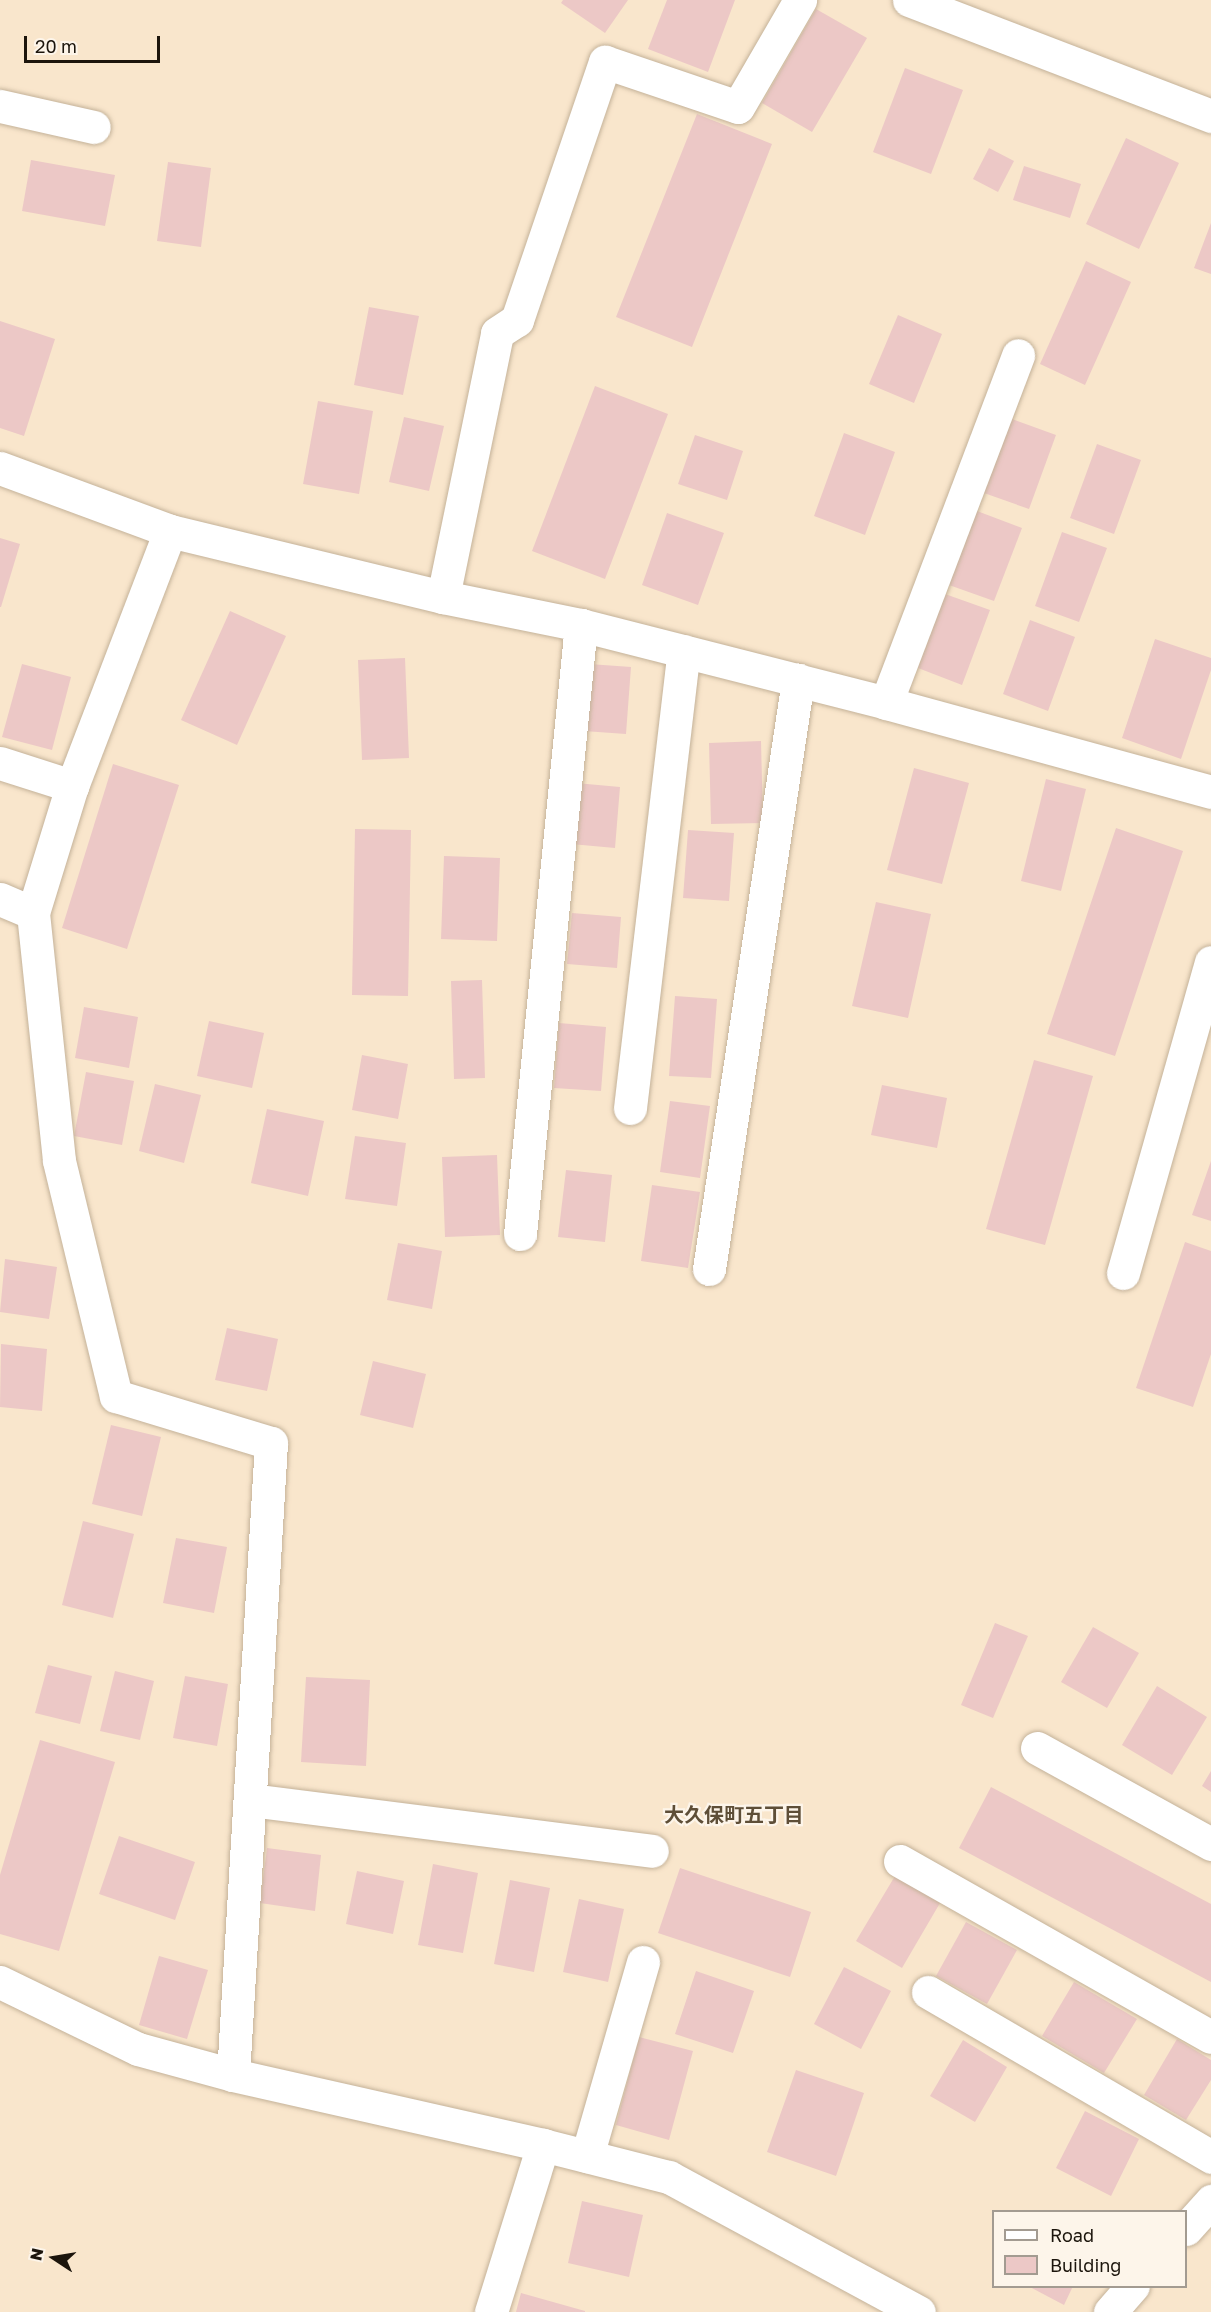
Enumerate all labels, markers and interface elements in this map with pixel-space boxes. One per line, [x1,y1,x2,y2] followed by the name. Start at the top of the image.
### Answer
[27,24,164,62] scale bar
[35,35,77,57] text: 20 m
[664,1802,804,1826] district label: 大久保町五丁目
[992,2210,1187,2288] legend
[1050,2224,1094,2246] text: Road
[24,2228,84,2288] north arrow
[25,2246,47,2262] text: N
[1050,2254,1121,2276] text: Building

